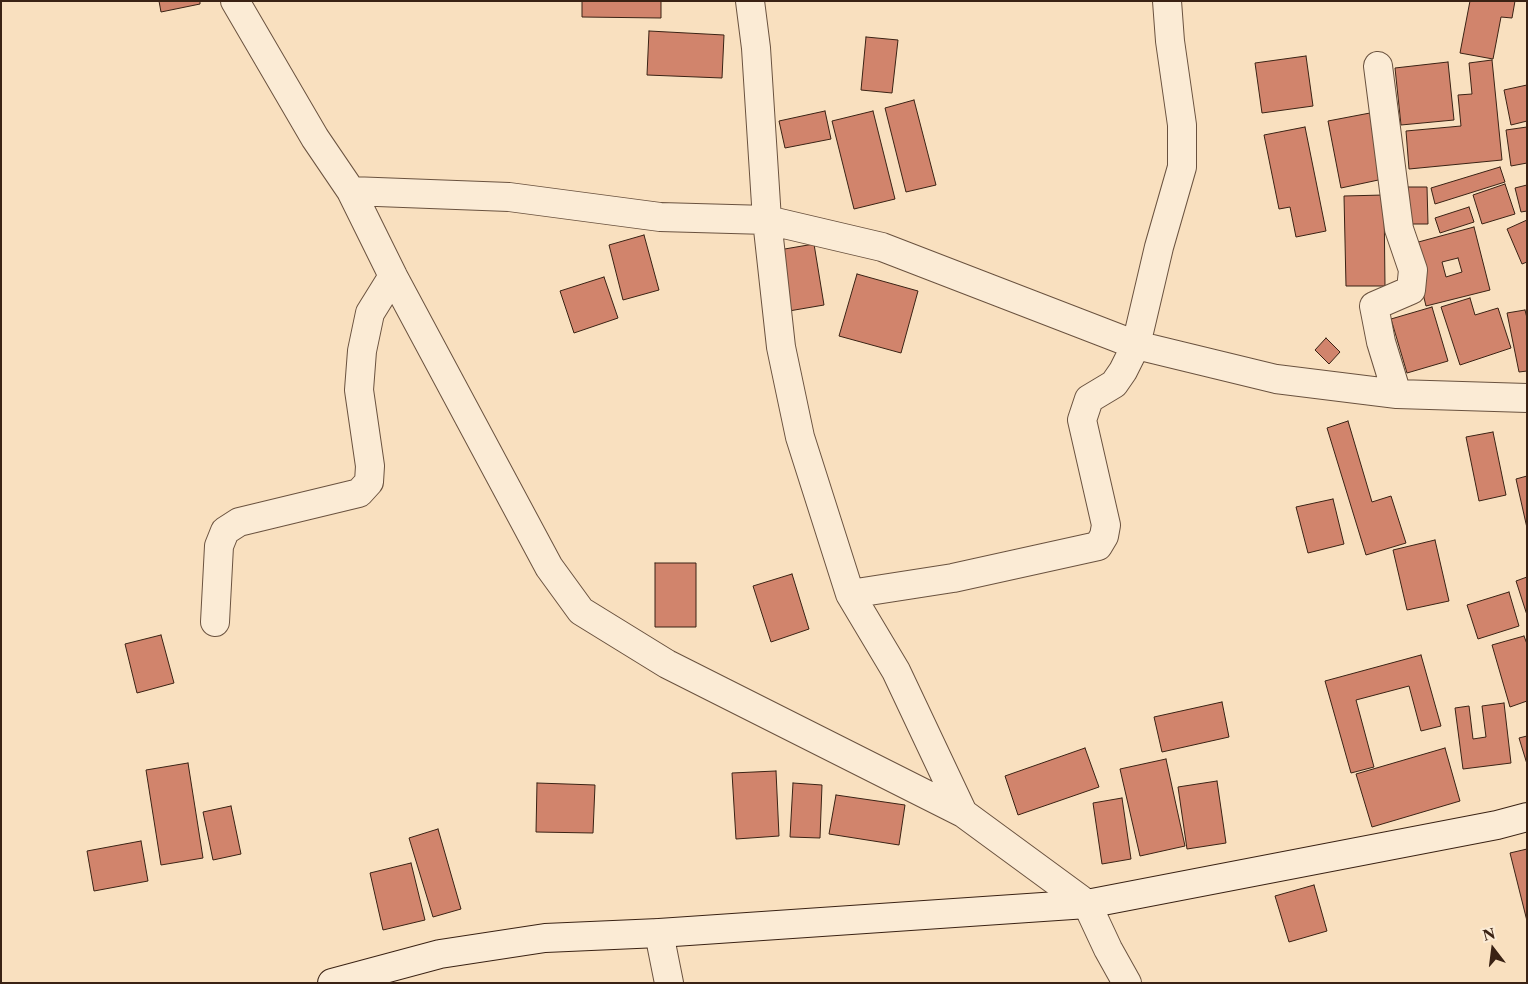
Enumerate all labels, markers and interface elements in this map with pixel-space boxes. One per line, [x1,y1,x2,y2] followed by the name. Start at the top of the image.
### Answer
[1468,924,1518,974] north arrow
[1481,924,1497,945] text: N

